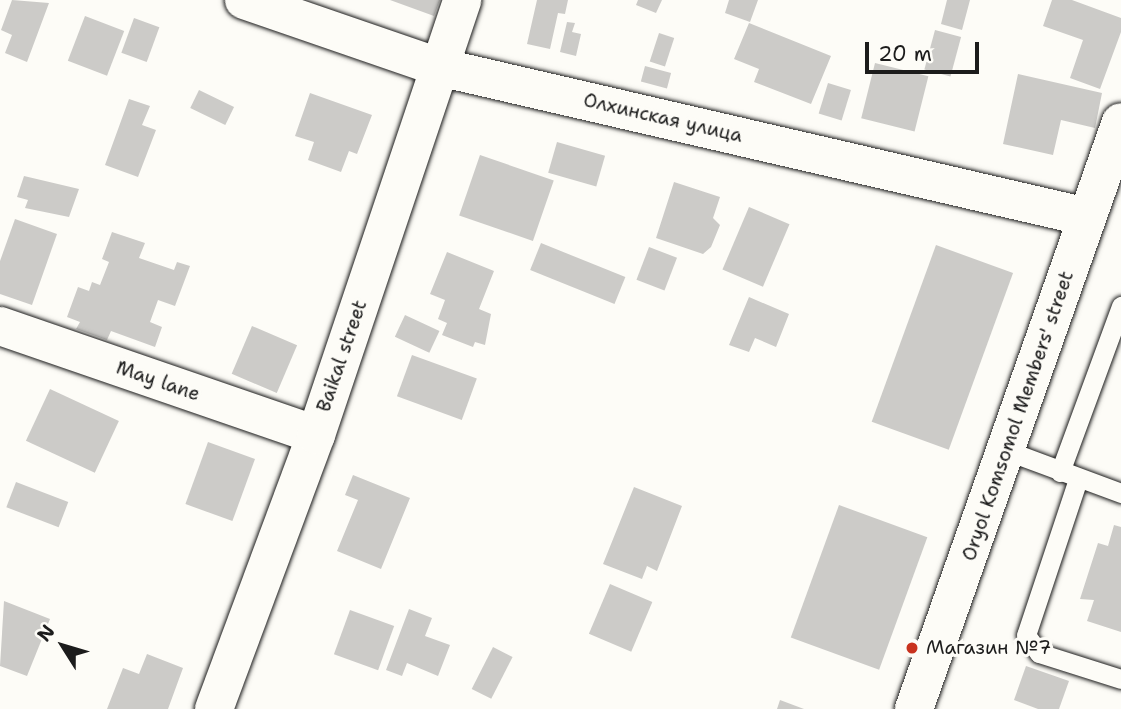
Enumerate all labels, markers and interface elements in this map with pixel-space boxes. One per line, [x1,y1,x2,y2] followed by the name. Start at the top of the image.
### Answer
[869,28,983,72] scale bar
[878,40,932,68] text: 20 m
[581,89,745,147] street label: Олхинская улица
[958,268,1078,564] street label: Oryol Komsomol Members' street
[312,297,372,415] street label: Baikal street
[113,356,203,406] street label: May lane
[28,611,98,681] north arrow
[31,620,60,647] text: N
[926,637,1051,659] place label: Магазин №7
[904,640,920,656] marker: Магазин №7

